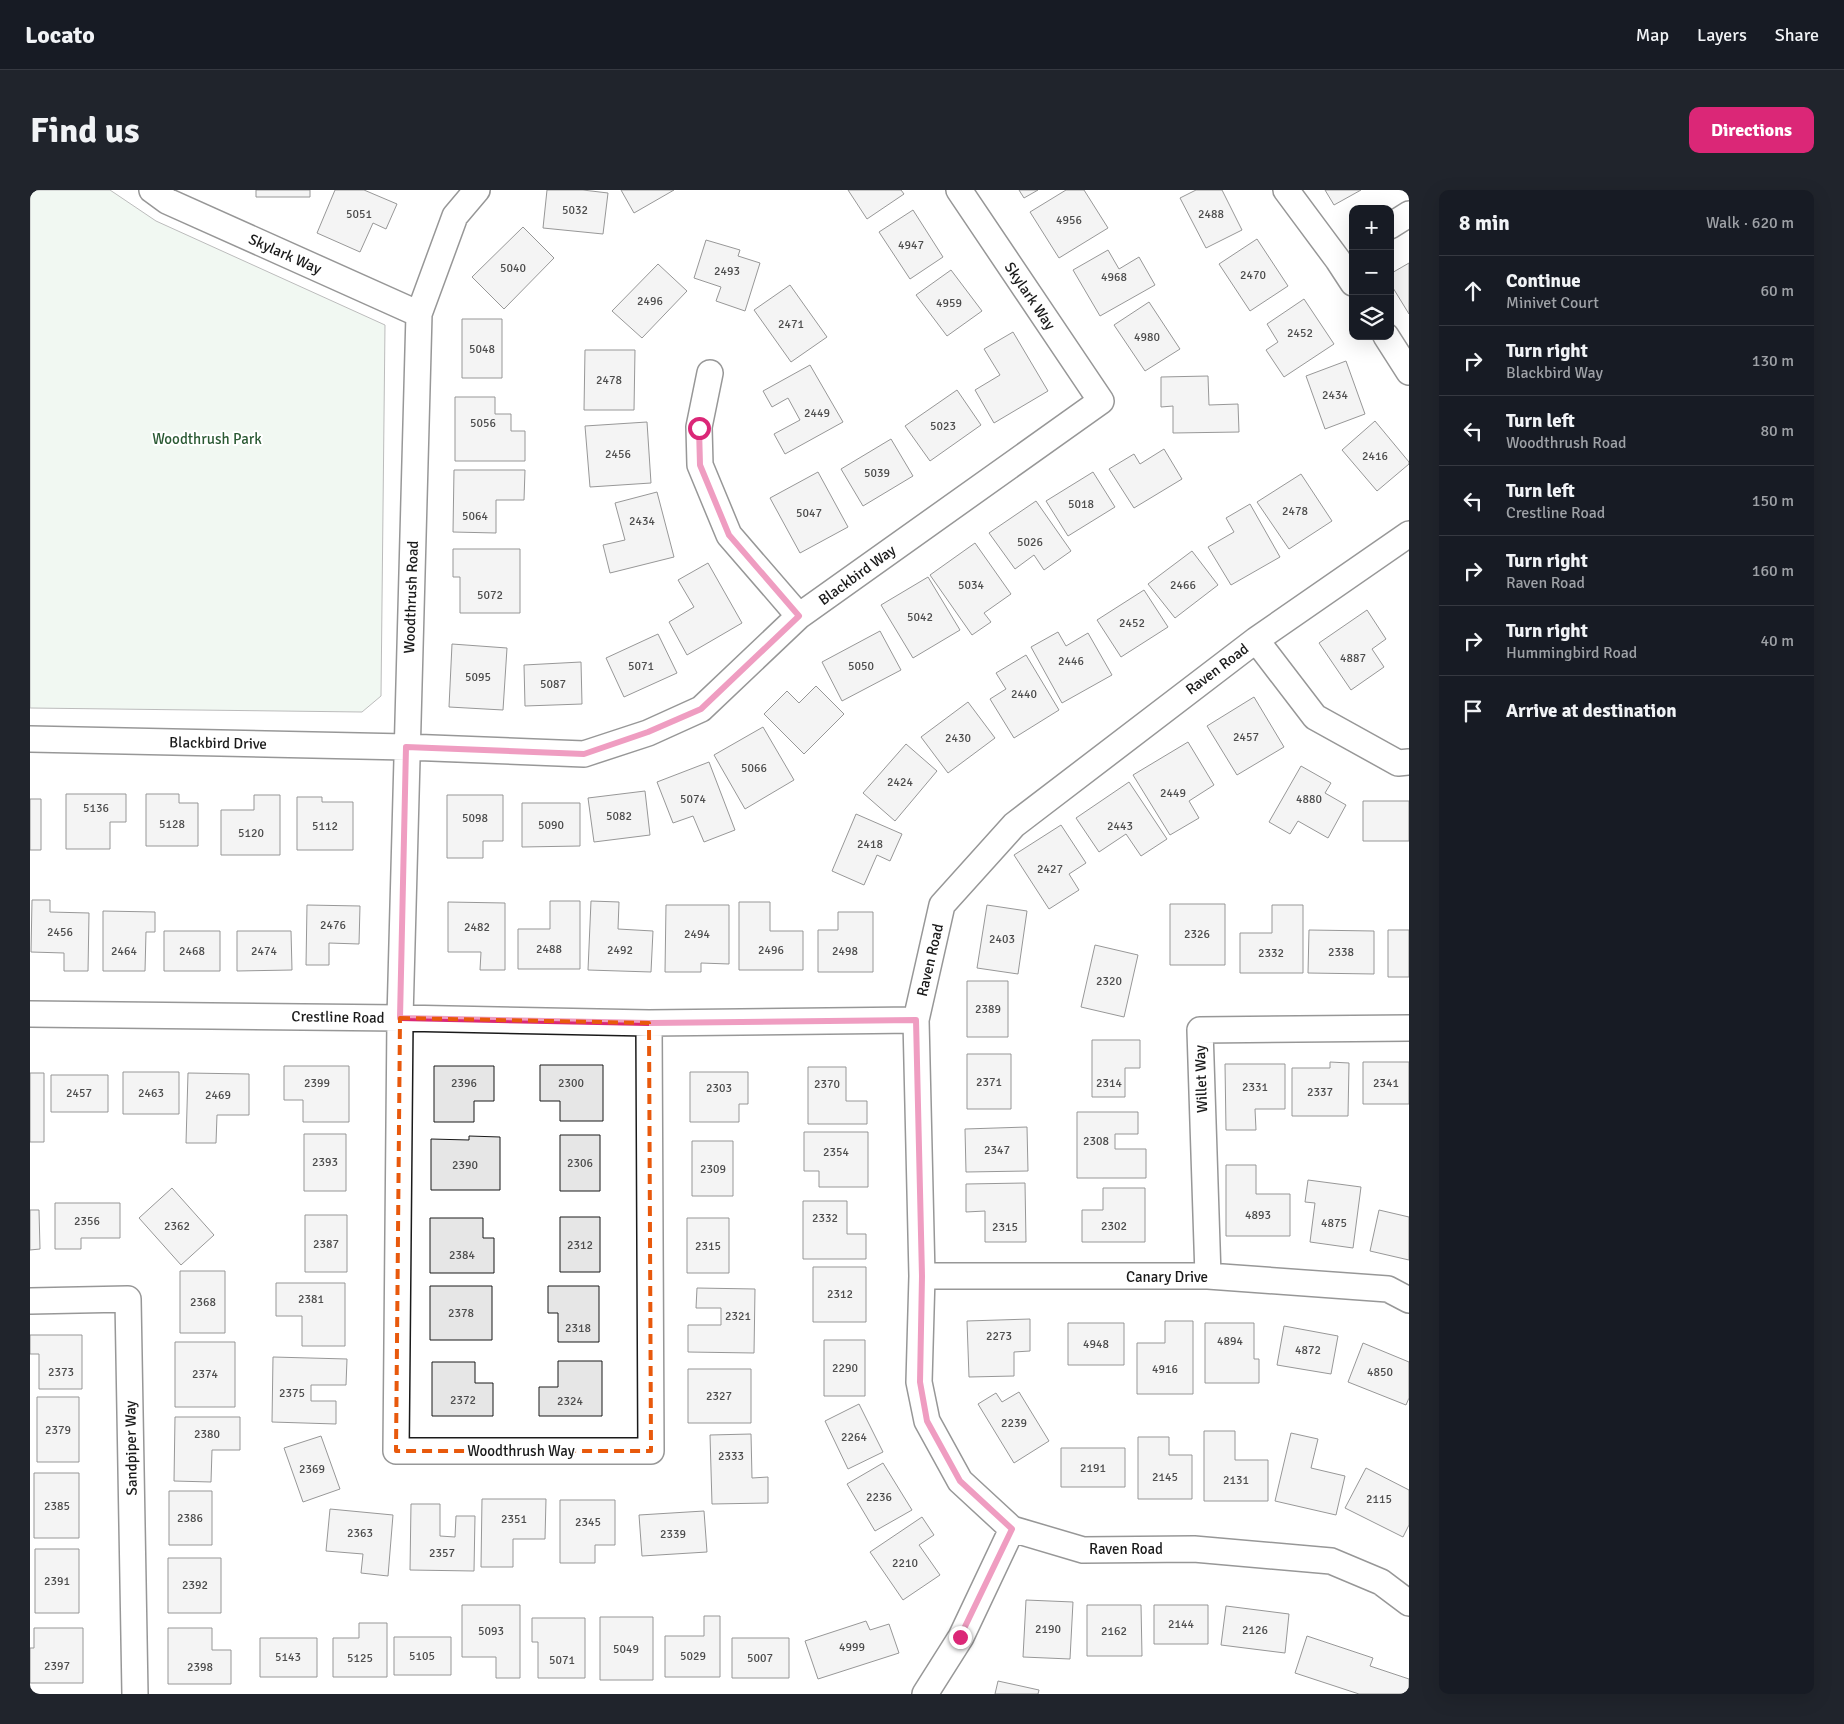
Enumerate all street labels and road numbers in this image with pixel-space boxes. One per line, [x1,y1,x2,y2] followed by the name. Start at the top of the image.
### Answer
[246,230,324,278] street label: Skylark Way
[1001,259,1059,333] street label: Skylark Way
[400,540,422,654] street label: Woodthrush Road
[815,541,899,609] street label: Blackbird Way
[1182,640,1252,698] street label: Raven Road
[169,733,267,753] street label: Blackbird Drive
[913,922,947,998] street label: Raven Road
[291,1007,385,1027] street label: Crestline Road
[1191,1045,1211,1113] street label: Willet Way
[1126,1268,1208,1286] street label: Canary Drive
[121,1400,141,1496] street label: Sandpiper Way
[467,1442,575,1460] street label: Woodthrush Way
[1089,1540,1163,1558] street label: Raven Road

